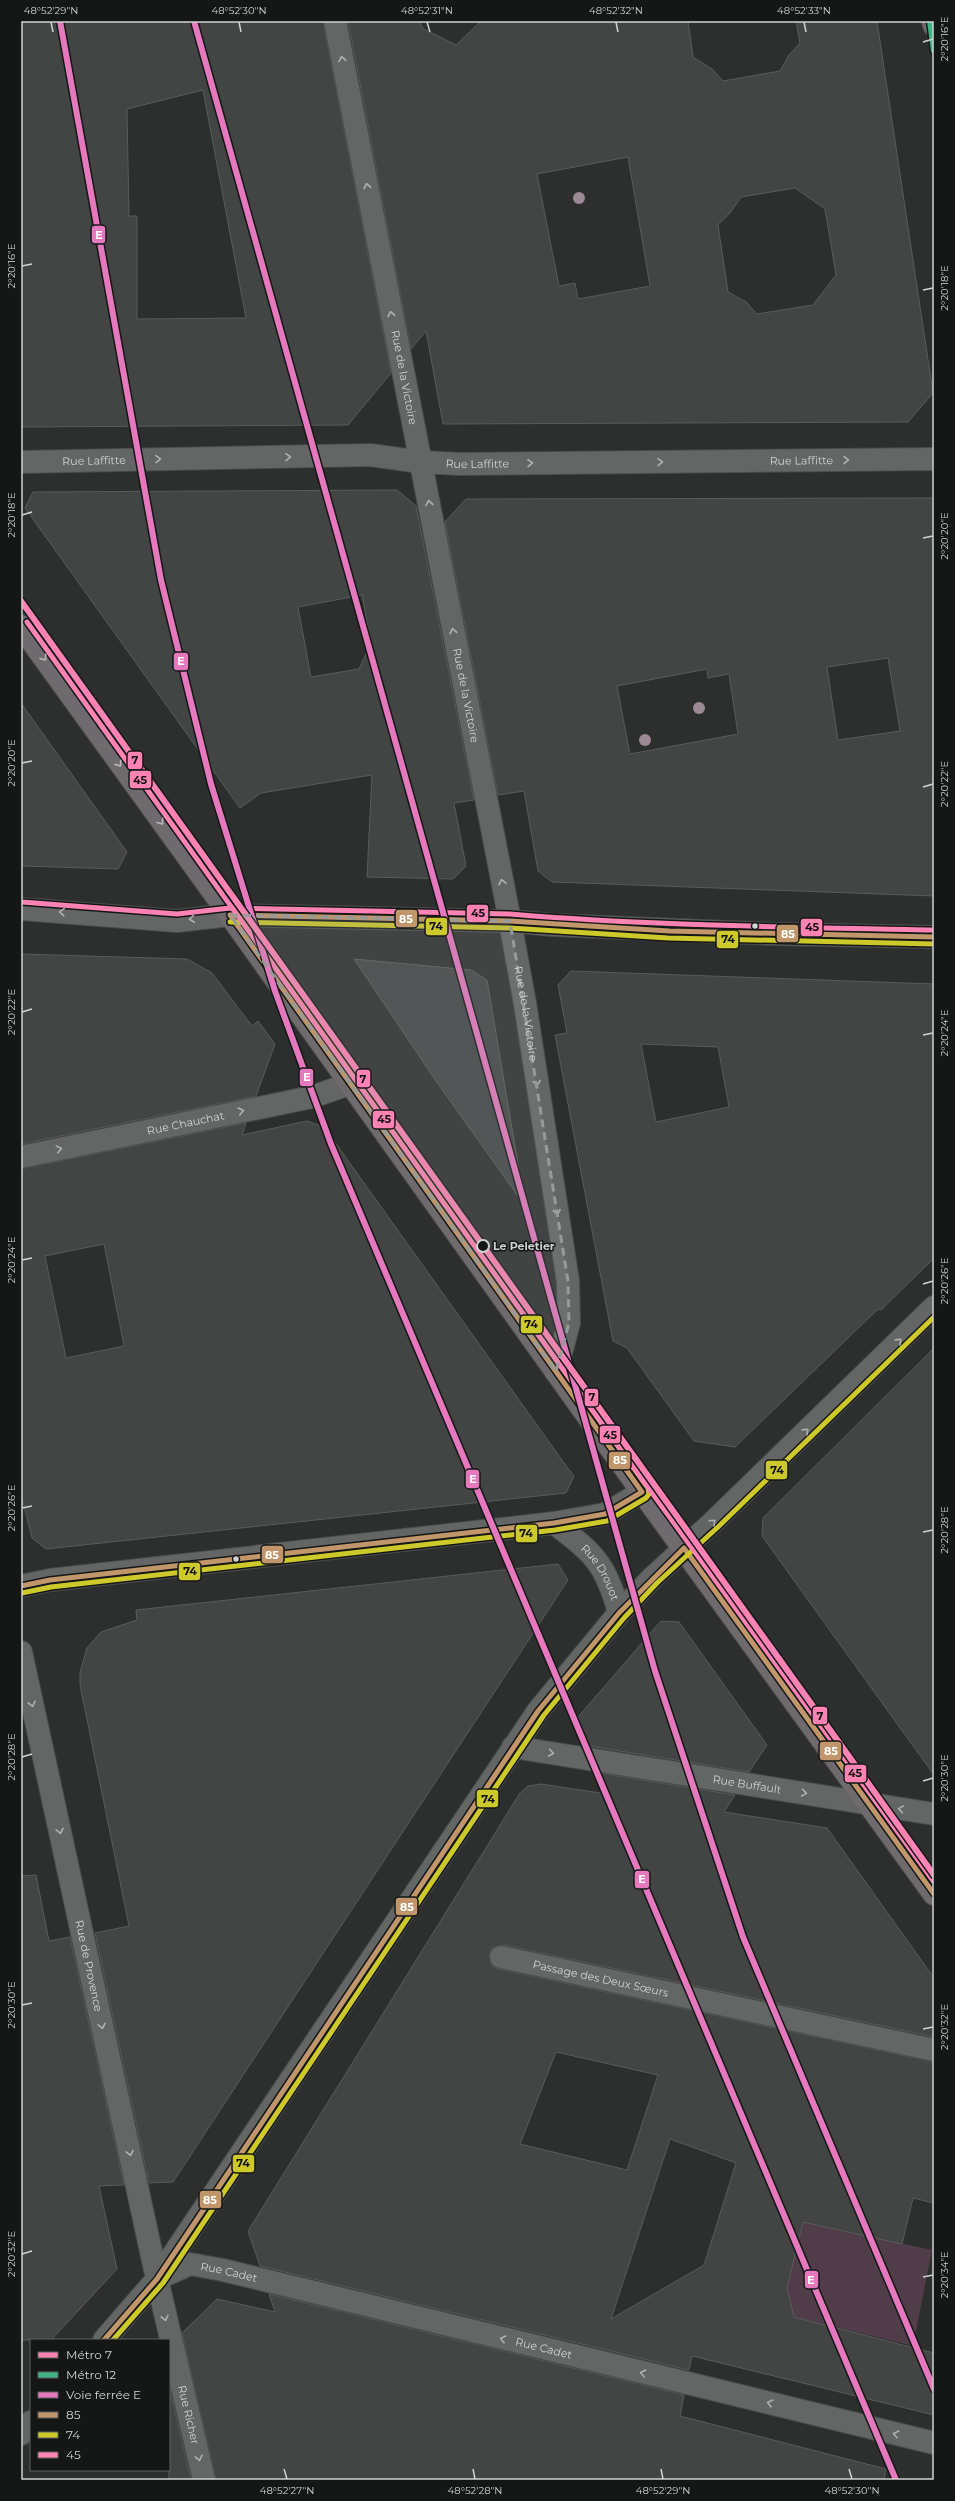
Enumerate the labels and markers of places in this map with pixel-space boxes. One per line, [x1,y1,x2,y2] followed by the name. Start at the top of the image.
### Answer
[750,921,760,931] unlabelled marker
[476,1239,490,1253] marker: Le Peletier
[493,1239,555,1253] place label: Le Peletier
[231,1554,241,1564] unlabelled marker

